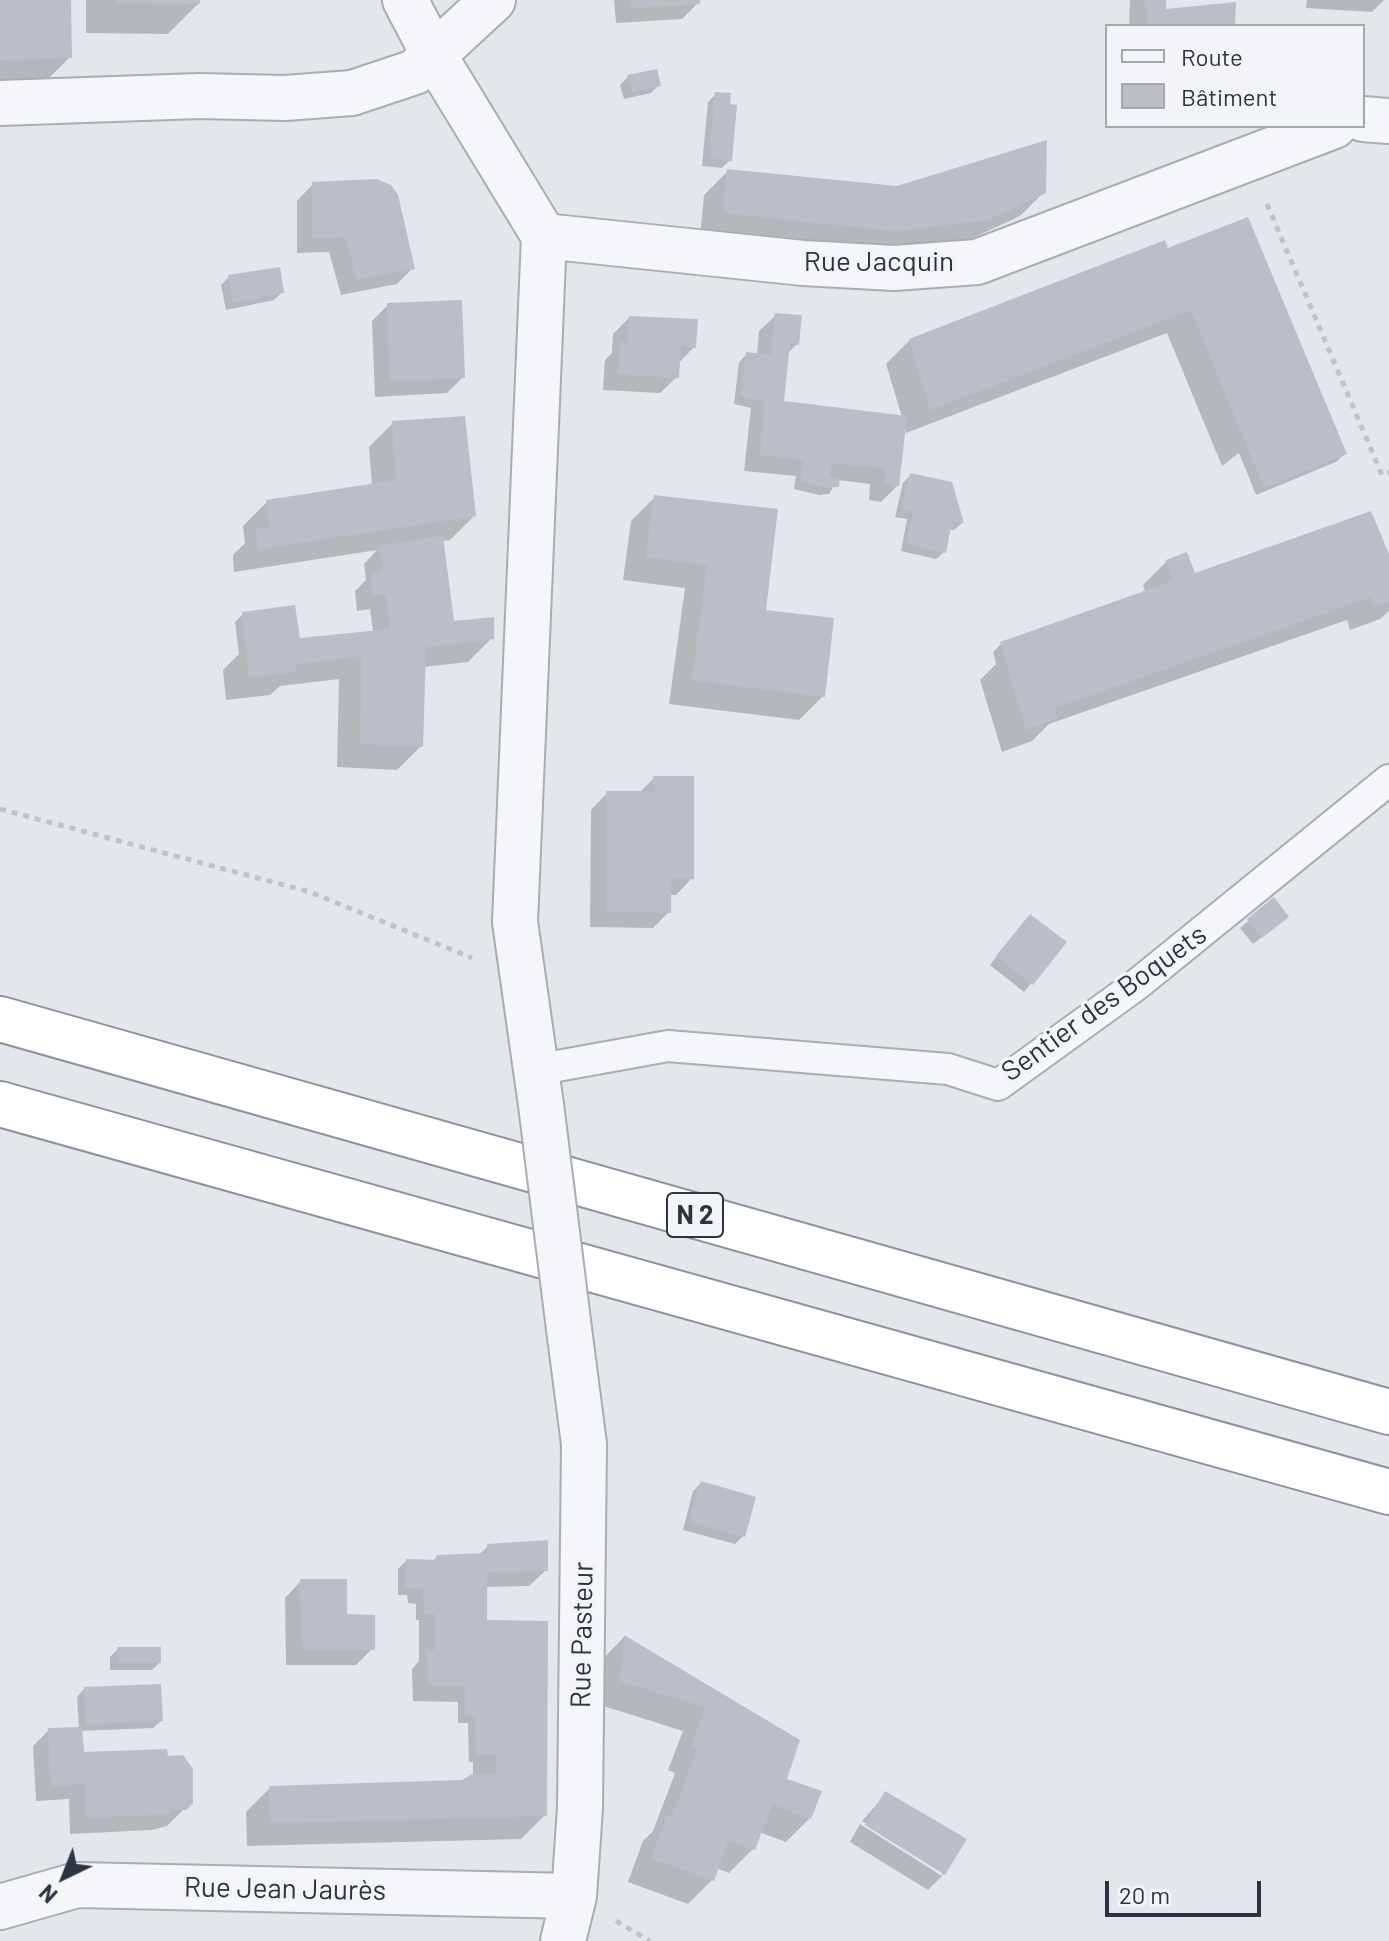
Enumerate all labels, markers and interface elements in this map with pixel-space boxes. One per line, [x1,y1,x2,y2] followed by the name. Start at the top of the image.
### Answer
[1105,24,1365,128] legend
[1181,42,1243,71] text: Route
[1181,82,1277,111] text: Bâtiment
[804,245,954,279] street label: Rue Jacquin
[995,917,1213,1089] street label: Sentier des Boquets
[667,1193,723,1237] road number: N 2
[564,1561,600,1709] street label: Rue Pasteur
[24,1837,104,1917] north arrow
[1109,1865,1265,1915] scale bar
[184,1870,386,1908] street label: Rue Jean Jaurès
[33,1880,62,1909] text: N
[1119,1880,1170,1909] text: 20 m

